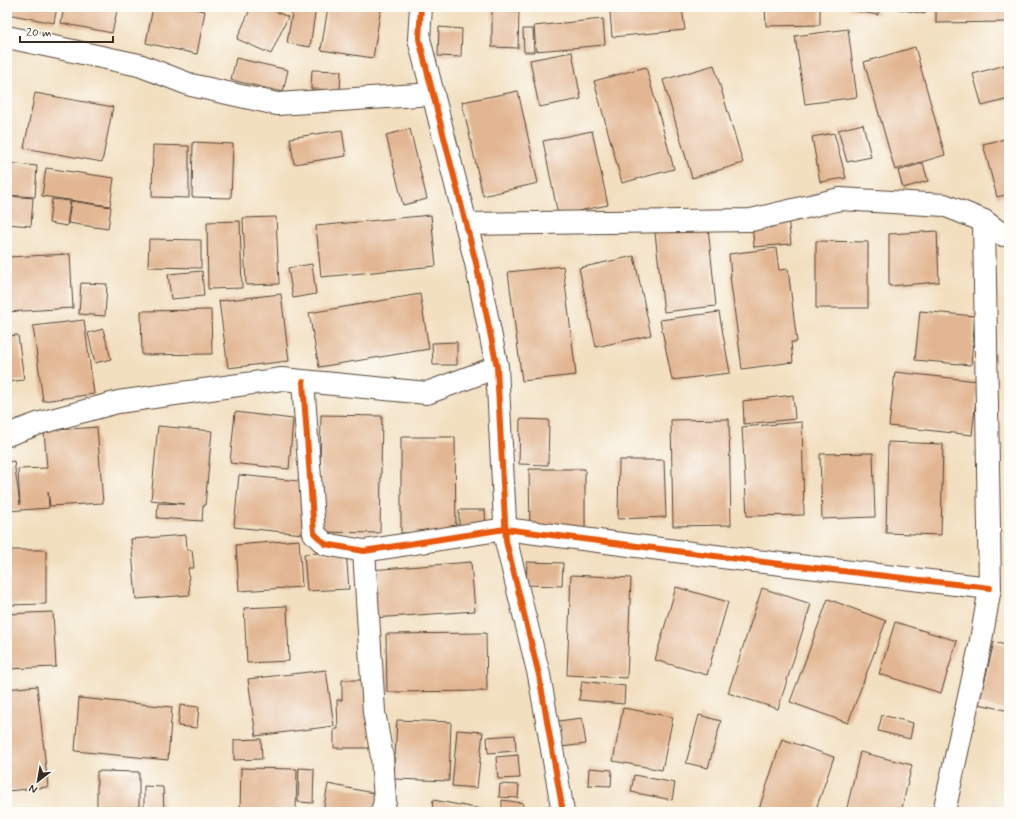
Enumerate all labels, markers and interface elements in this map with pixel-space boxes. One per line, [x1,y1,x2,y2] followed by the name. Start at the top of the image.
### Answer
[20,18,113,44] scale bar
[26,25,52,41] text: 20 m
[18,761,58,801] north arrow
[27,781,40,797] text: N

